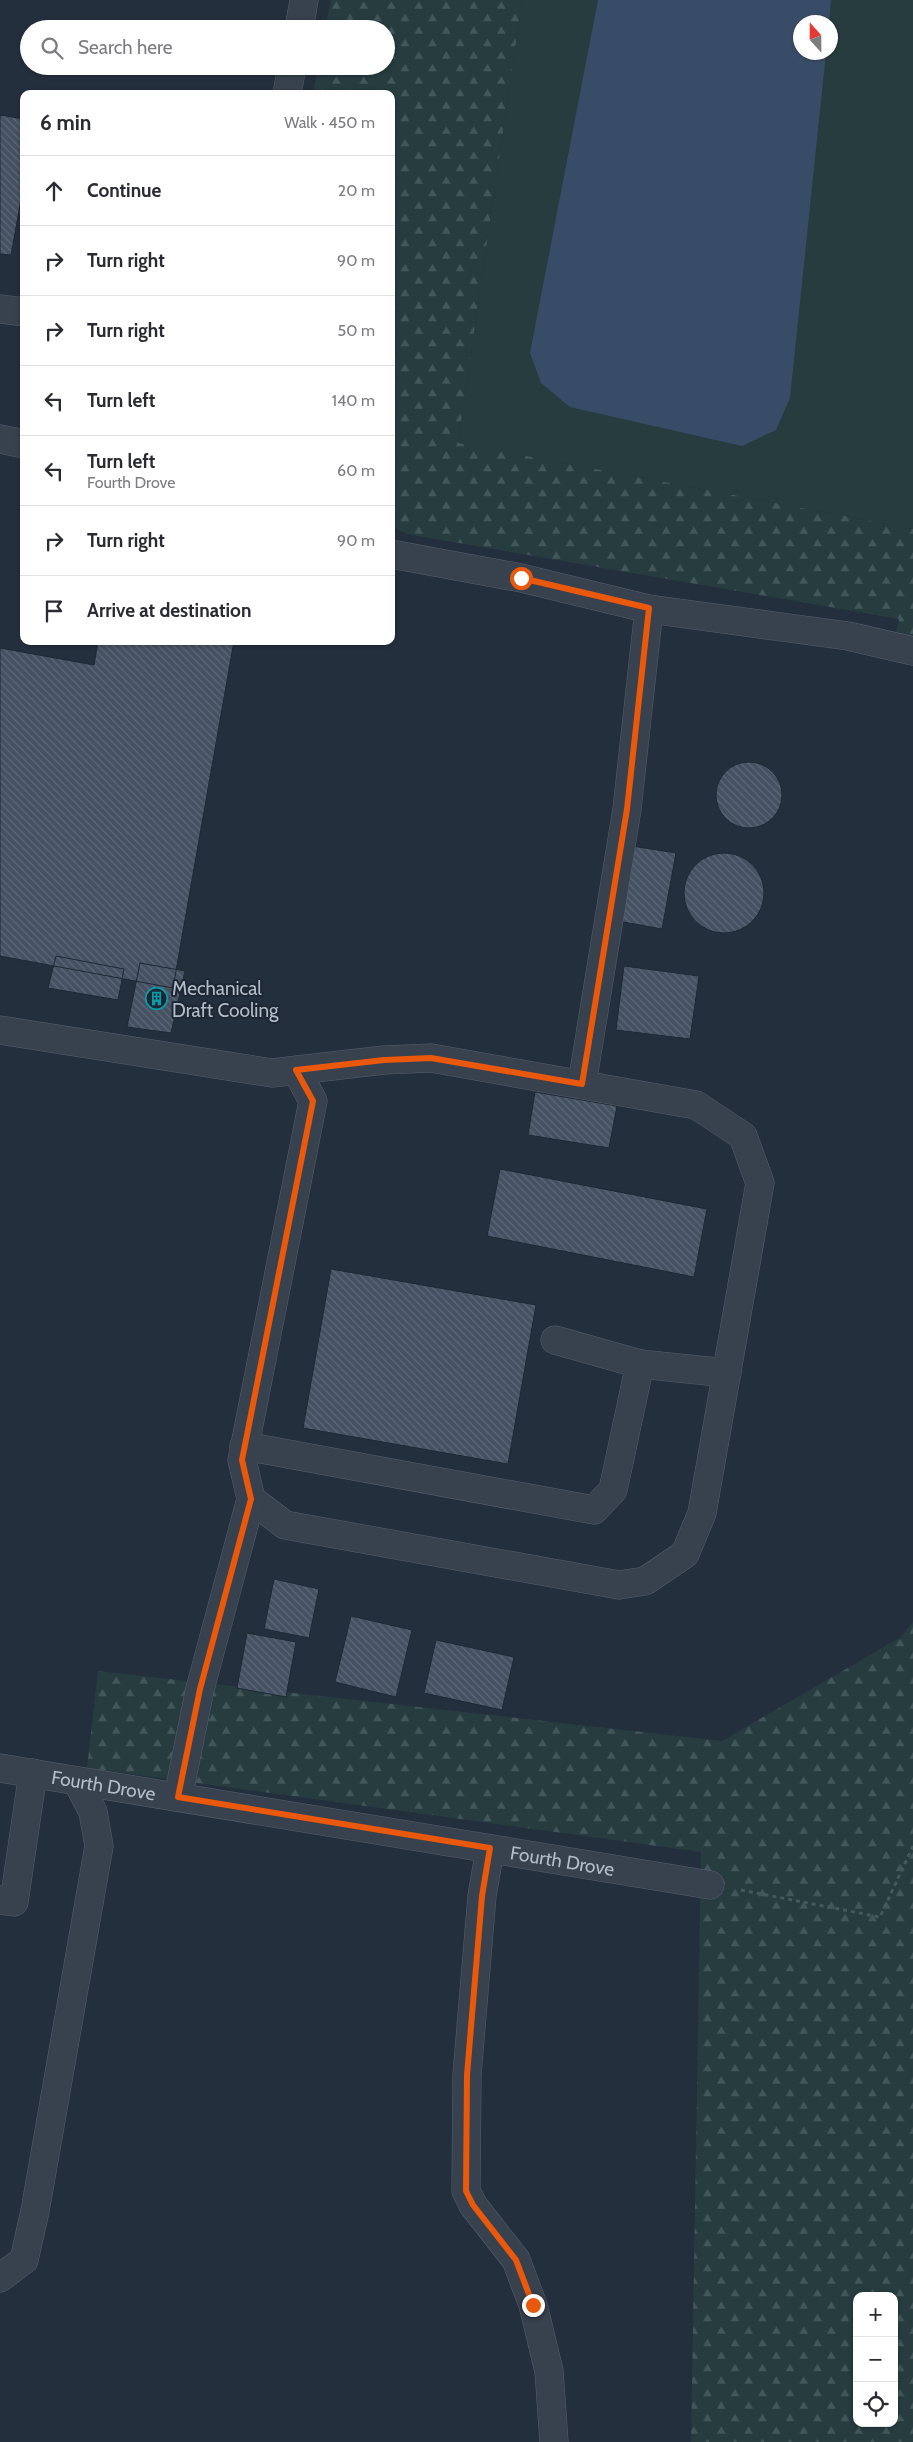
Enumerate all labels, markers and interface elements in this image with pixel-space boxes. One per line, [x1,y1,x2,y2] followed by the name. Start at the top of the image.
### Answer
[793,15,838,60] north arrow
[20,20,395,75] search box
[38,34,66,62] icon: search
[78,36,172,59] text: Search here
[40,110,91,135] text: 6 min
[284,113,375,132] text: Walk · 450 m
[40,177,68,205] icon: ahead
[87,179,161,202] text: Continue
[338,181,375,200] text: 20 m
[40,247,68,275] icon: right
[87,249,165,272] text: Turn right
[337,251,375,270] text: 90 m
[40,317,68,345] icon: right
[87,319,165,342] text: Turn right
[338,321,375,340] text: 50 m
[40,387,68,415] icon: left
[87,389,155,412] text: Turn left
[332,391,375,410] text: 140 m
[87,450,155,473] text: Turn left
[40,457,68,485] icon: left
[337,461,375,480] text: 60 m
[87,473,176,492] text: Fourth Drove
[40,527,68,555] icon: right
[87,529,165,552] text: Turn right
[337,531,375,550] text: 90 m
[510,567,533,590] route start
[40,597,68,625] icon: arrive
[87,599,251,622] text: Arrive at destination
[172,977,279,1022] place label: Mechanical Draft Cooling
[144,987,168,1011] building icon: Mechanical Draft Cooling
[50,1766,158,1806] street label: Fourth Drove
[509,1841,616,1881] street label: Fourth Drove
[853,2292,898,2427] map controls
[853,2292,898,2337] button: +
[522,2294,545,2317] route end
[853,2337,898,2382] button: −
[853,2382,898,2427] button: locate

